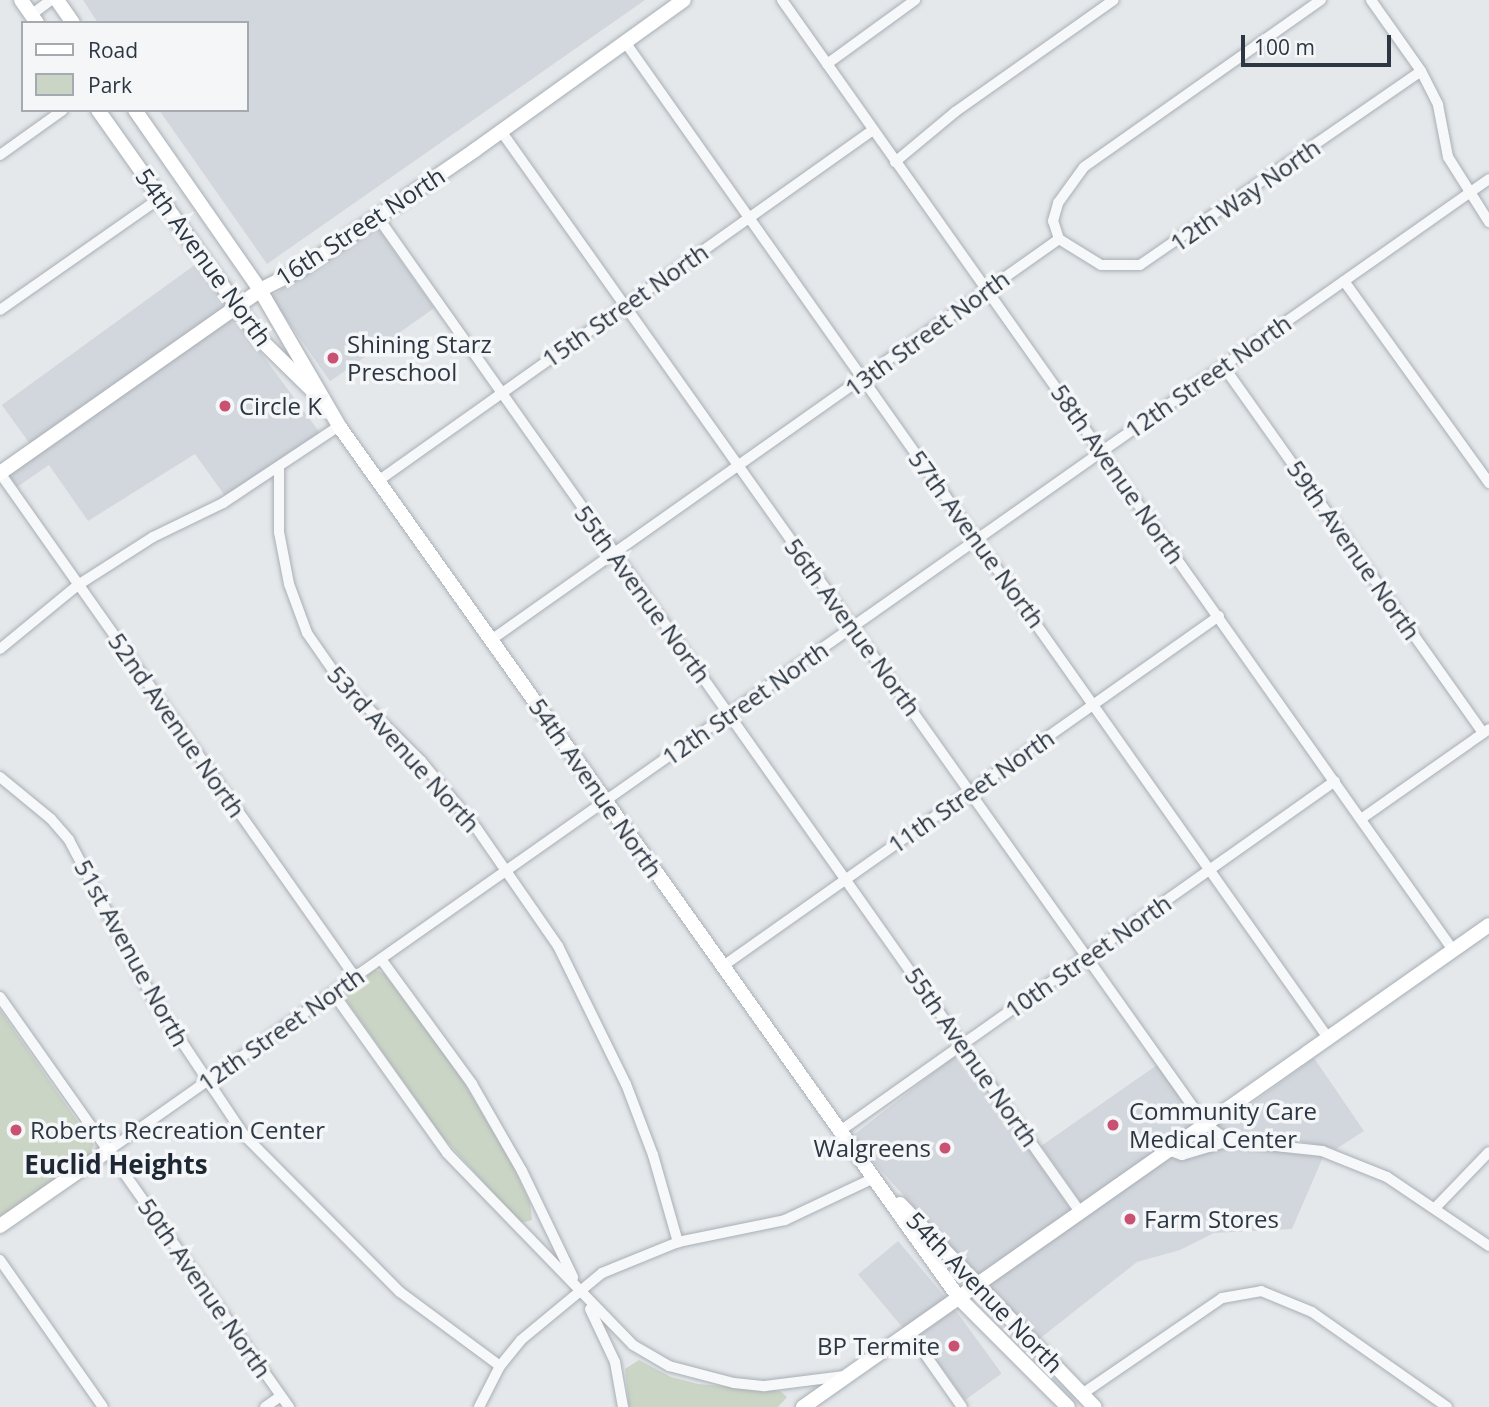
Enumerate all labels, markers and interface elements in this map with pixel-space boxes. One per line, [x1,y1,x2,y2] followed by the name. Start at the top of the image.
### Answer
[21,21,248,112] legend
[1244,21,1394,65] scale bar
[1254,33,1315,61] text: 100 m
[88,36,138,64] text: Road
[88,71,132,99] text: Park
[1165,133,1325,257] street label: 12th Way North
[270,161,450,291] street label: 16th Street North
[130,163,278,351] street label: 54th Avenue North
[537,237,713,373] street label: 15th Street North
[839,264,1015,402] street label: 13th Street North
[1120,308,1296,444] street label: 12th Street North
[347,330,492,386] place label: Shining Starz Preschool
[325,350,341,366] marker: Shining Starz Preschool
[1045,379,1191,569] street label: 58th Avenue North
[239,392,322,420] place label: Circle K
[217,398,233,414] marker: Circle K
[903,445,1051,633] street label: 57th Avenue North
[1281,455,1427,645] street label: 59th Avenue North
[569,500,717,688] street label: 55th Avenue North
[779,533,927,721] street label: 56th Avenue North
[103,627,251,823] street label: 52nd Avenue North
[657,635,833,771] street label: 12th Street North
[322,660,486,838] street label: 53rd Avenue North
[523,693,669,883] street label: 54th Avenue North
[883,723,1059,859] street label: 11th Street North
[69,855,195,1051] street label: 51st Avenue North
[1000,888,1176,1024] street label: 10th Street North
[193,961,369,1097] street label: 12th Street North
[899,962,1045,1152] street label: 55th Avenue North
[1129,1097,1317,1153] place label: Community Care Medical Center
[1103,1115,1123,1135] marker: Community Care Medical Center
[30,1116,325,1144] place label: Roberts Recreation Center
[8,1122,24,1138] marker: Roberts Recreation Center
[813,1134,931,1162] place label: Walgreens
[937,1140,953,1156] marker: Walgreens
[24,1149,208,1181] district label: Euclid Heights
[132,1193,278,1383] street label: 50th Avenue North
[1144,1205,1279,1233] place label: Farm Stores
[901,1206,1069,1378] street label: 54th Avenue North
[1122,1211,1138,1227] marker: Farm Stores
[817,1332,940,1360] place label: BP Termite
[946,1338,962,1354] marker: BP Termite

